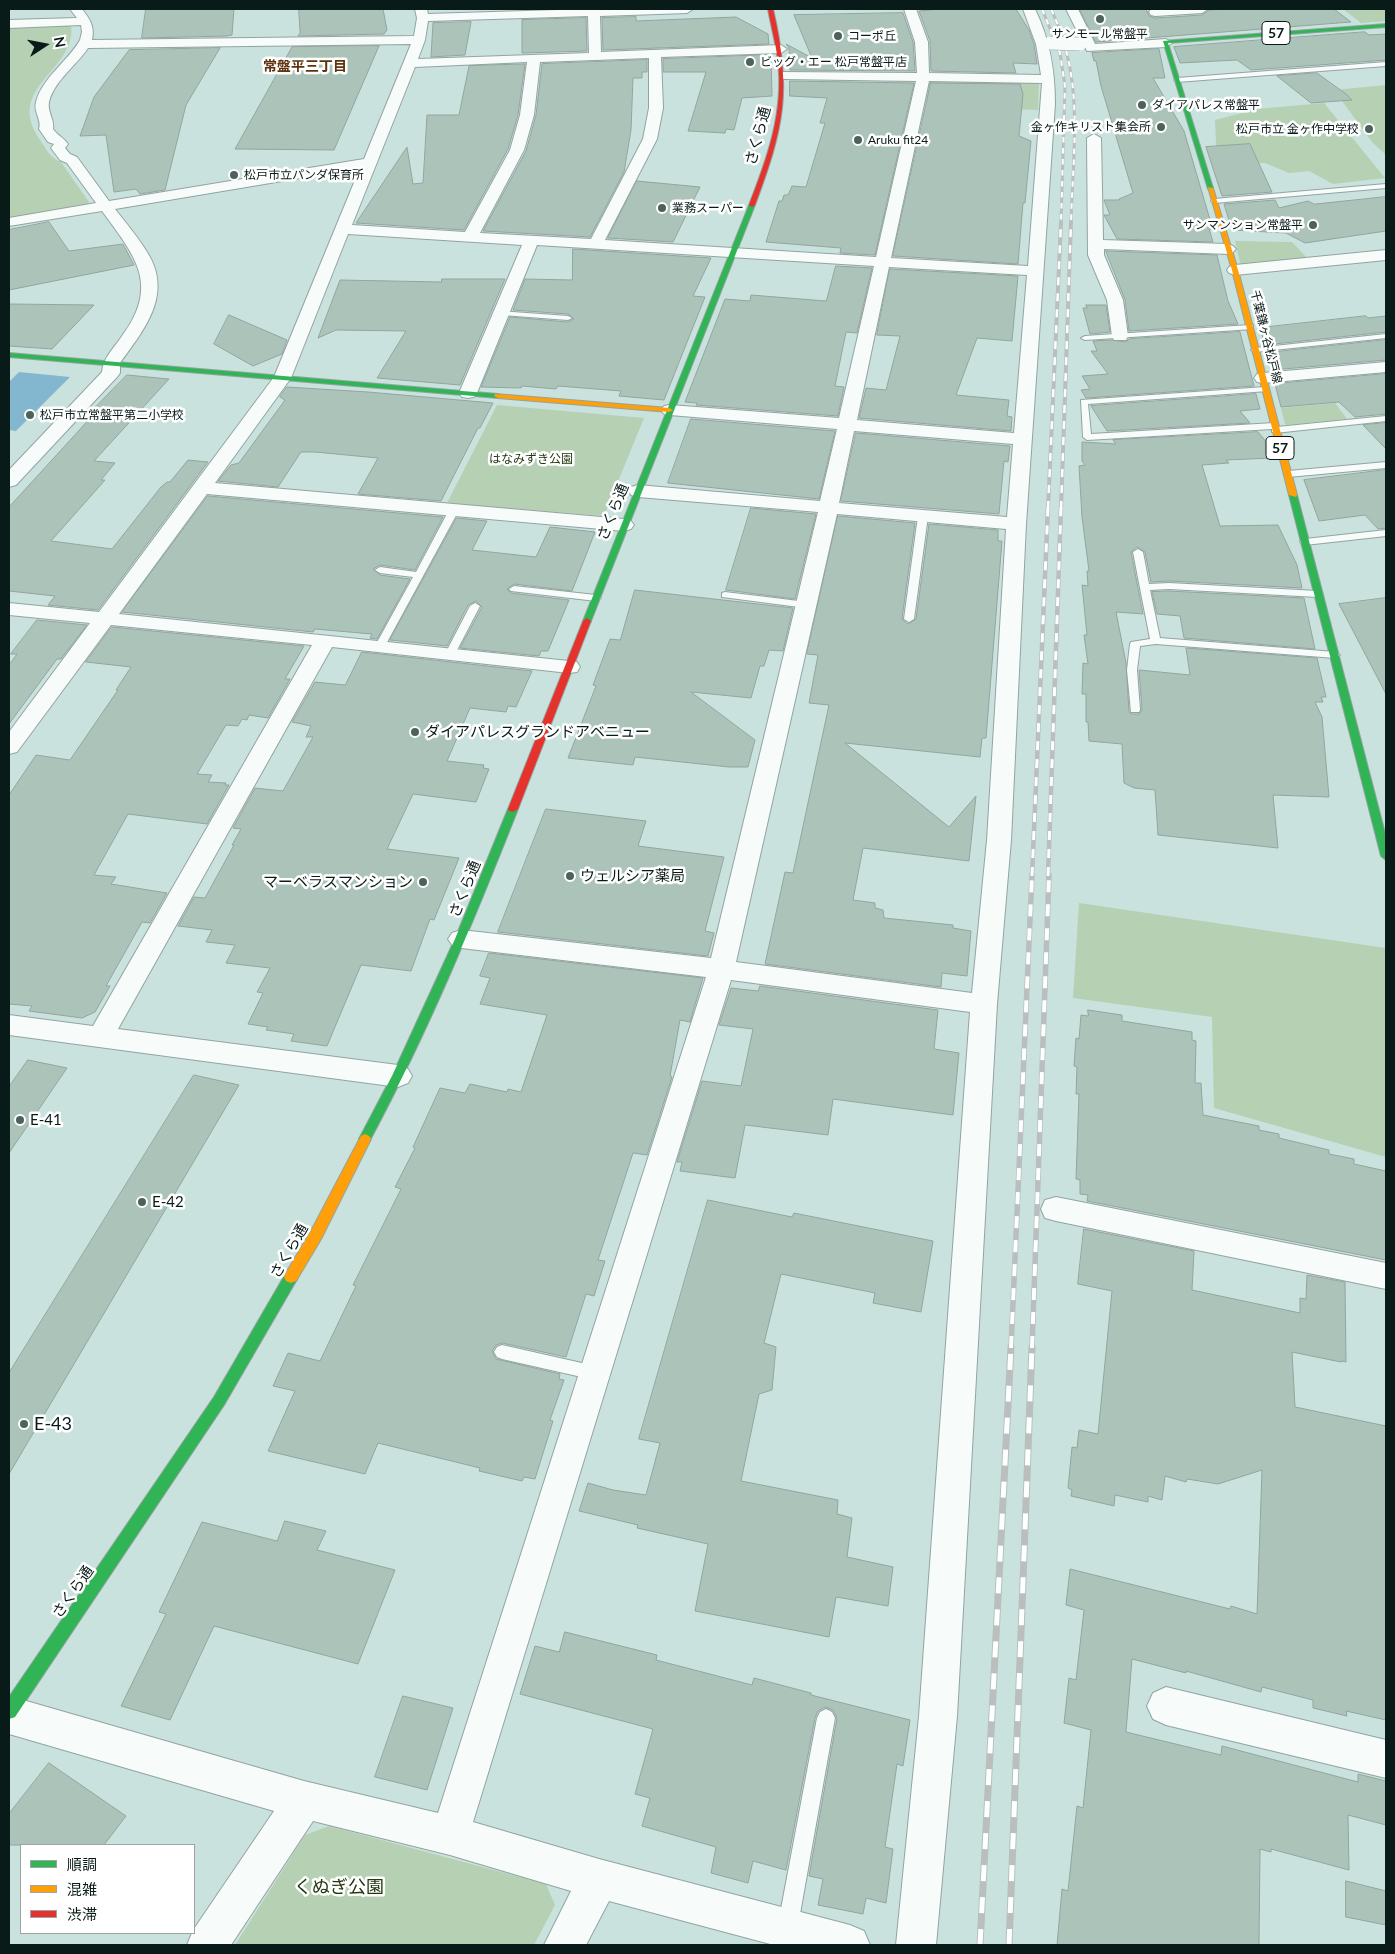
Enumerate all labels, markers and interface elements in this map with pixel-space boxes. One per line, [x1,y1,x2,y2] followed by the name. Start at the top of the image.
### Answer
[1094,13,1106,25] marker: サンモール常盤平
[20,20,70,70] north arrow
[1262,22,1290,44] road number: 57
[1052,27,1148,41] place label: サンモール常盤平
[848,29,896,43] place label: コーポ丘
[832,30,844,42] marker: コーポ丘
[51,35,70,49] text: N
[760,55,907,69] place label: ビッグ・エー 松戸常盤平店
[744,56,756,68] marker: ビッグ・エー 松戸常盤平店
[263,58,347,74] district label: 常盤平三丁目
[1152,98,1260,112] place label: ダイアパレス常盤平
[1136,99,1148,111] marker: ダイアパレス常盤平
[742,105,774,167] street label: さくら通
[1031,120,1151,134] place label: 金ヶ作キリスト集会所
[1155,121,1167,133] marker: 金ヶ作キリスト集会所
[1236,122,1359,136] place label: 松戸市立 金ヶ作中学校
[1363,123,1375,135] marker: 松戸市立 金ヶ作中学校
[868,133,928,147] place label: Aruku fit24
[852,134,864,146] marker: Aruku fit24
[244,168,364,182] place label: 松戸市立パンダ保育所
[228,169,240,181] marker: 松戸市立パンダ保育所
[672,201,744,215] place label: 業務スーパー
[656,202,668,214] marker: 業務スーパー
[1183,218,1303,232] place label: サンマンション常盤平
[1307,219,1319,231] marker: サンマンション常盤平
[1247,289,1285,385] street label: 千葉鎌ヶ谷松戸線
[40,408,184,422] place label: 松戸市立常盤平第二小学校
[24,409,36,421] marker: 松戸市立常盤平第二小学校
[1266,436,1294,459] road number: 57
[489,452,573,466] park label: はなみずき公園
[593,481,633,543] street label: さくら通
[425,723,650,741] place label: ダイアパレスグランドアベニュー
[409,726,421,738] marker: ダイアパレスグランドアベニュー
[445,858,485,920] street label: さくら通
[580,867,685,885] place label: ウェルシア薬局
[564,870,576,882] marker: ウェルシア薬局
[263,873,413,891] place label: マーベラスマンション
[417,876,429,888] marker: マーベラスマンション
[30,1111,62,1129] place label: E-41
[14,1114,26,1126] marker: E-41
[152,1193,184,1211] place label: E-42
[136,1196,148,1208] marker: E-42
[266,1221,312,1281] street label: さくら通
[34,1413,72,1435] place label: E-43
[18,1418,30,1430] marker: E-43
[48,1562,98,1622] street label: さくら通
[20,1844,195,1934] legend
[67,1855,97,1873] text: 順調
[294,1876,384,1898] park label: くぬぎ公園
[67,1880,97,1898] text: 混雑
[67,1905,97,1923] text: 渋滞

